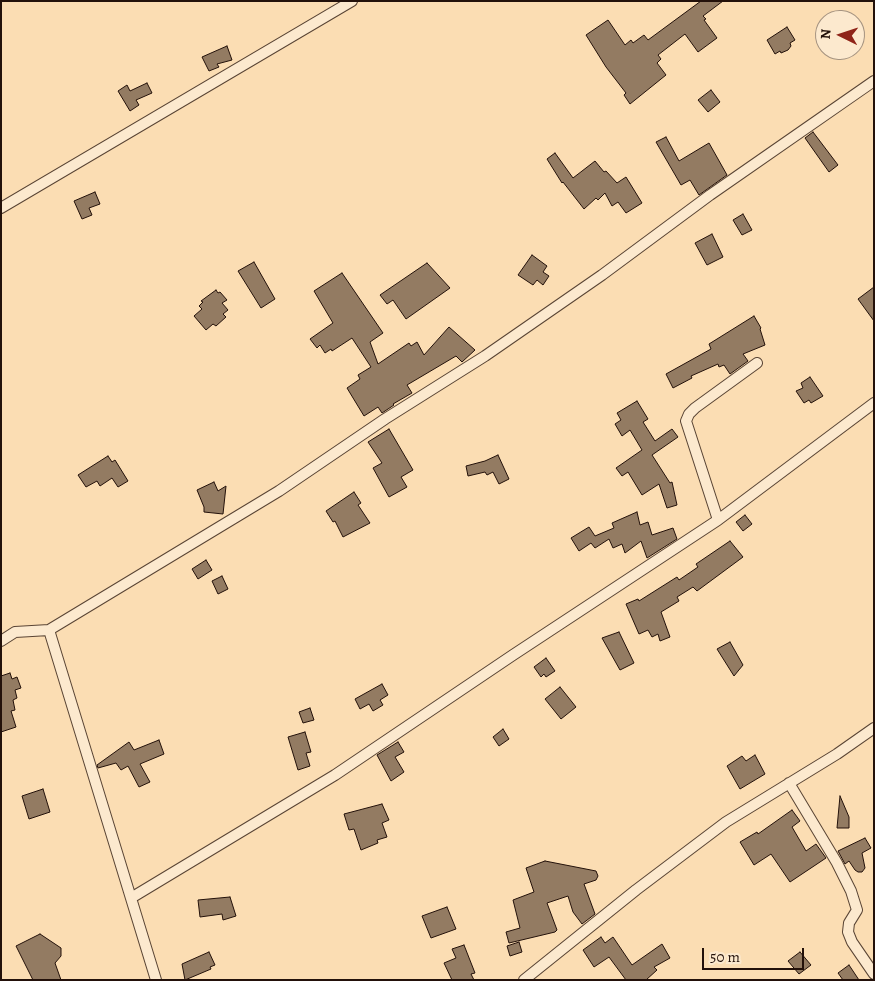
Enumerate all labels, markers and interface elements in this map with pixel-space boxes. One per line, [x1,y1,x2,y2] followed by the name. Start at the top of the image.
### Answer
[815,10,865,60] north arrow
[816,28,835,40] text: N
[705,938,808,970] scale bar
[710,947,740,967] text: 50 m

